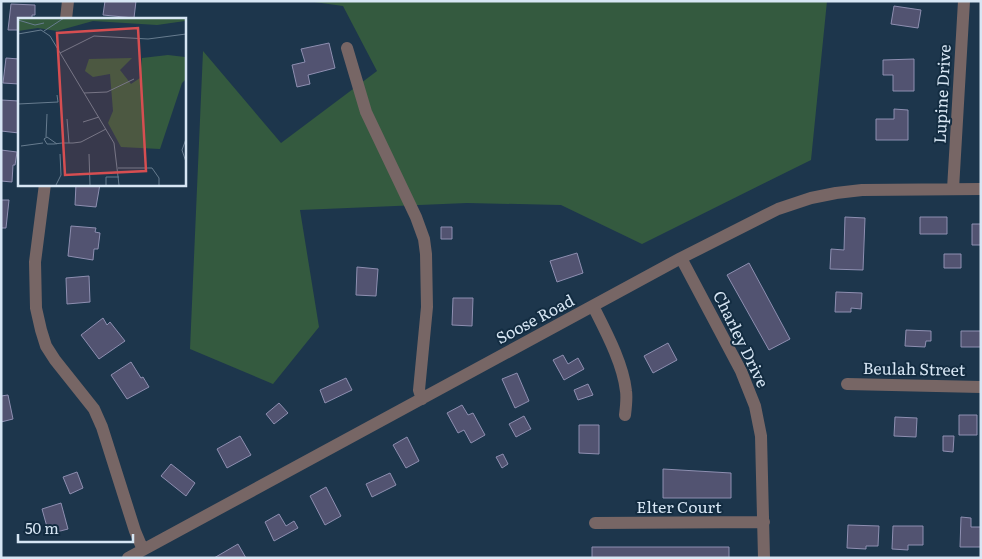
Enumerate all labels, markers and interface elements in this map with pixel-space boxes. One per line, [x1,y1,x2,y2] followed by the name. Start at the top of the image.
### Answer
[18,18,185,185] inset map
[926,44,956,144] street label: Lupine Drive
[708,286,776,391] street label: Charley Drive
[491,287,578,349] street label: Soose Road
[863,355,966,381] street label: Beulah Street
[636,494,722,518] street label: Elter Court
[18,512,132,544] scale bar
[25,516,59,539] text: 50 m

